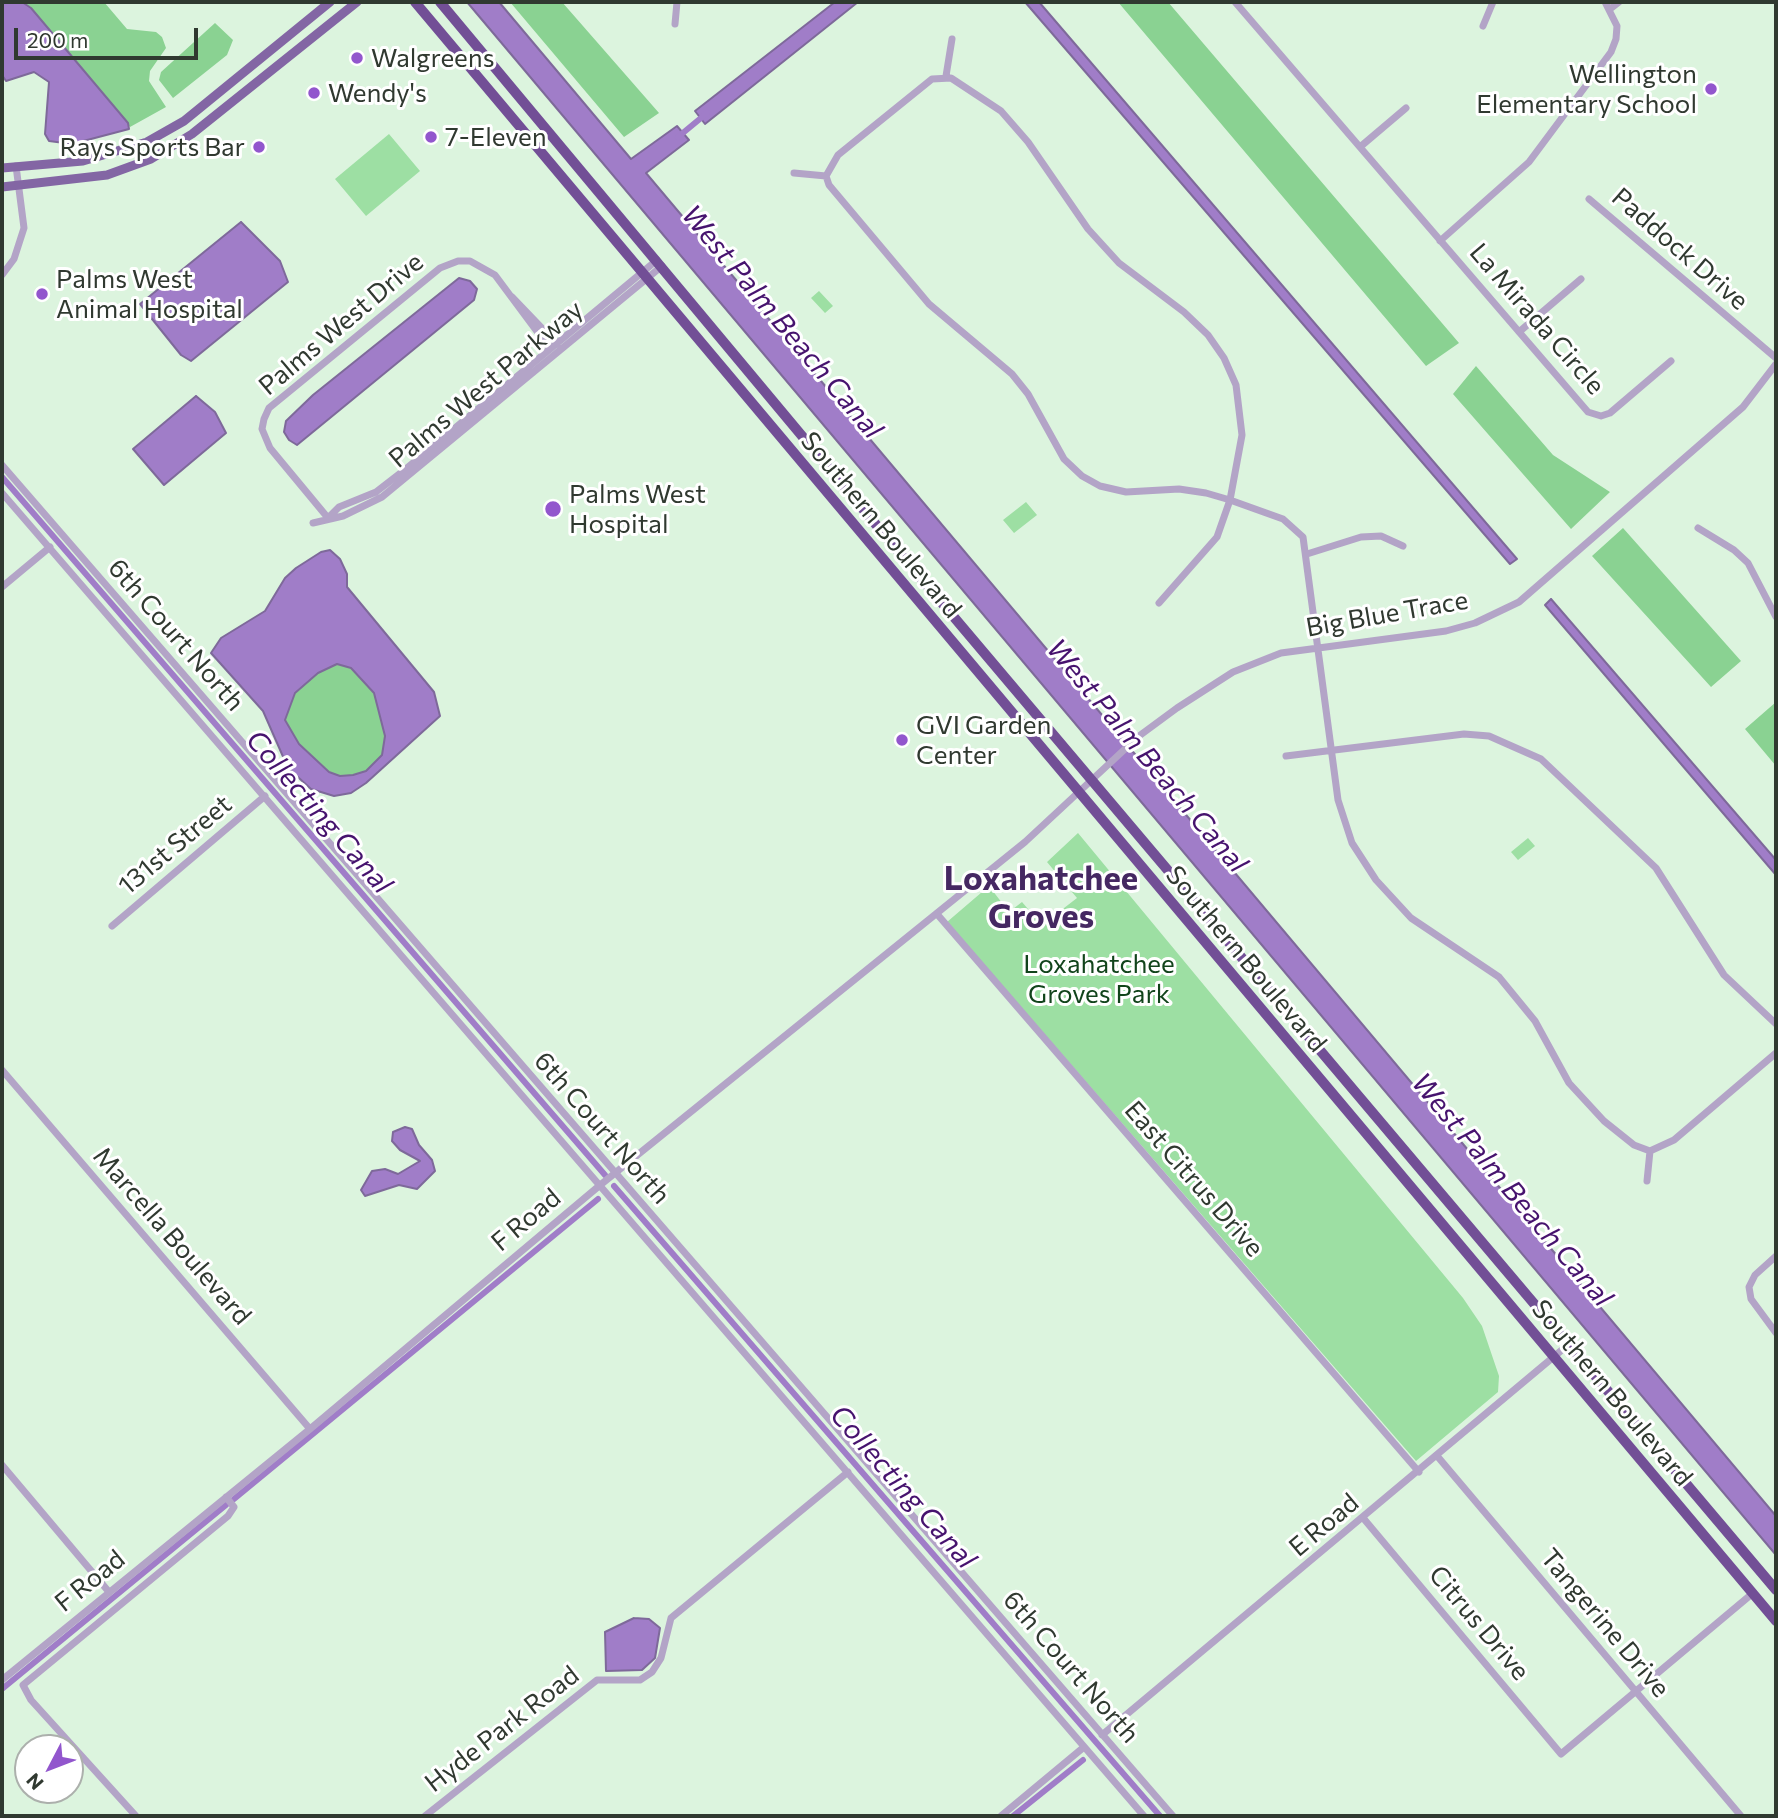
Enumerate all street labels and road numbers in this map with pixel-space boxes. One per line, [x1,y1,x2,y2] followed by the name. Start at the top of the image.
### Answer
[1606,181,1754,317] street label: Paddock Drive
[1463,237,1611,401] street label: La Mirada Circle
[253,246,429,402] street label: Palms West Drive
[383,294,589,474] street label: Palms West Parkway
[794,426,968,624] street label: Southern Boulevard
[101,553,251,717] street label: 6th Court North
[1304,584,1470,644] street label: Big Blue Trace
[112,789,238,901] street label: 131st Street
[1159,860,1333,1058] street label: Southern Boulevard
[527,1046,677,1210] street label: 6th Court North
[1118,1095,1270,1263] street label: East Citrus Drive
[86,1141,258,1331] street label: Marcella Boulevard
[485,1182,567,1258] street label: F Road
[1525,1294,1699,1492] street label: Southern Boulevard
[1283,1487,1365,1563] street label: E Road
[1534,1543,1676,1703] street label: Tangerine Drive
[49,1544,131,1618] street label: F Road
[1422,1559,1536,1687] street label: Citrus Drive
[996,1585,1146,1749] street label: 6th Court North
[419,1659,585,1799] street label: Hyde Park Road

